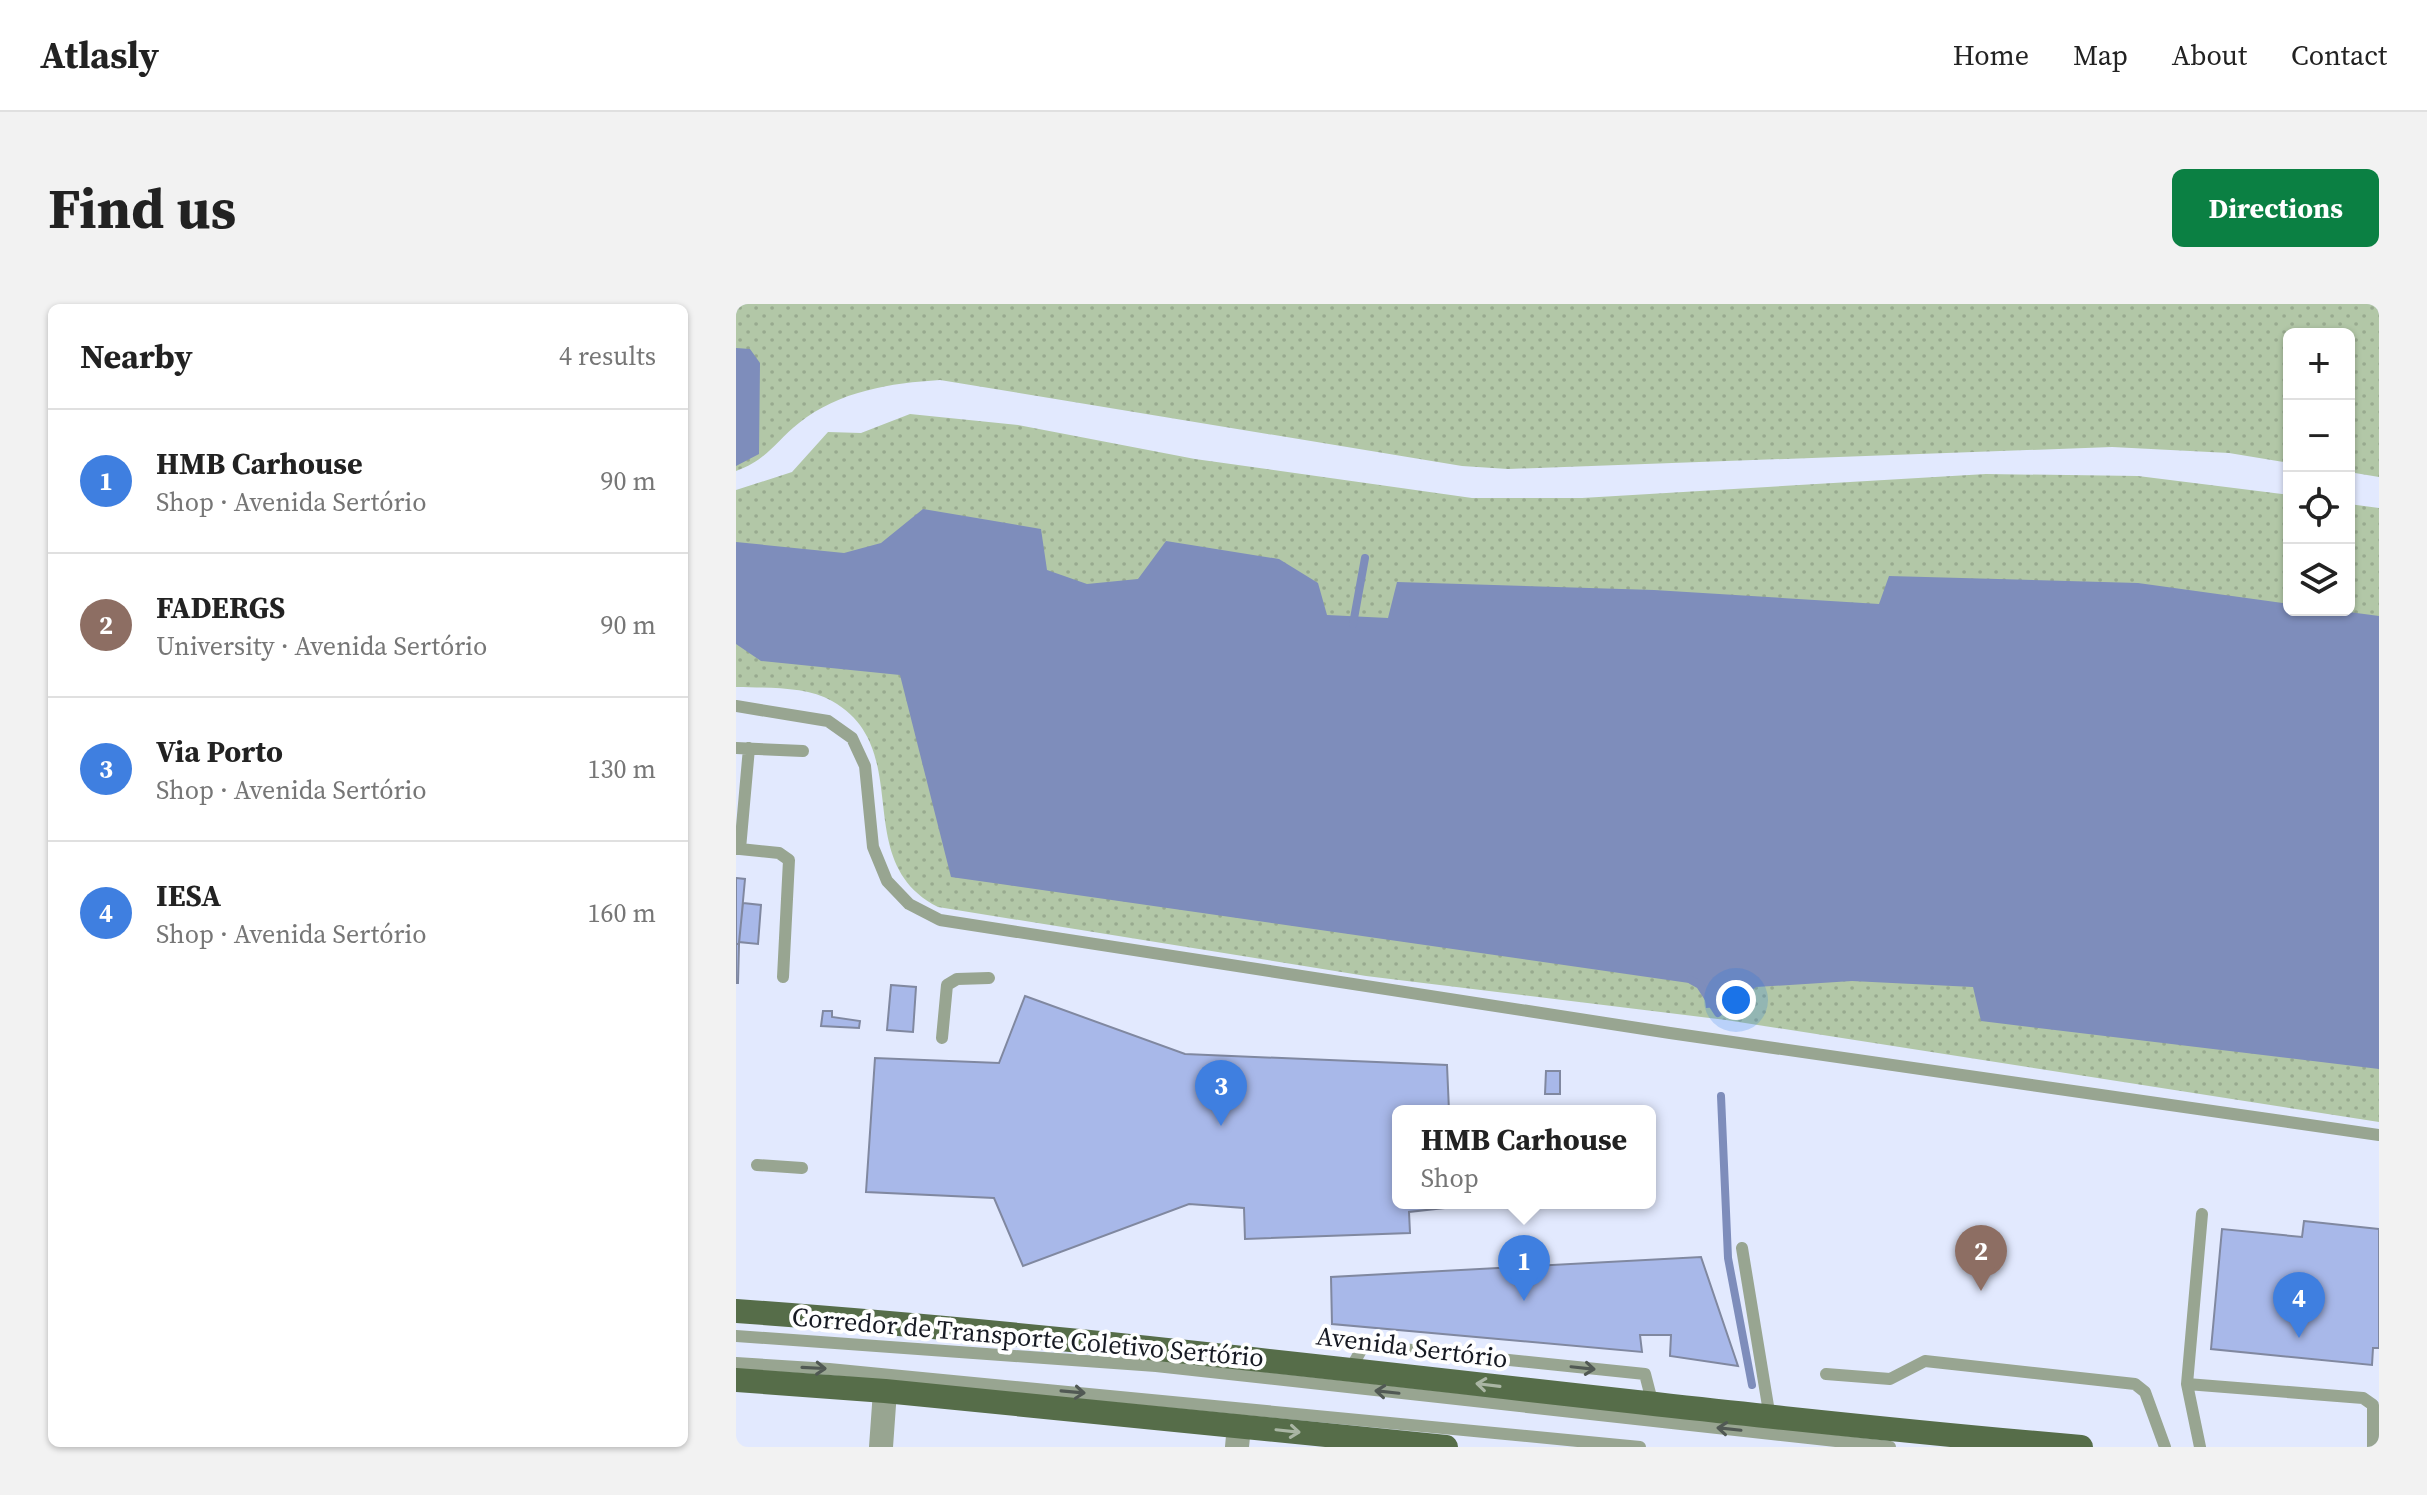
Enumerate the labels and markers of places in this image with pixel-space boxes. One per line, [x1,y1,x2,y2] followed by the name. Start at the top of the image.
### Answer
[1195,1060,1247,1126] pin: 3
[1955,1225,2007,1291] pin: 2
[1498,1235,1550,1301] pin: 1
[2273,1272,2325,1338] pin: 4

